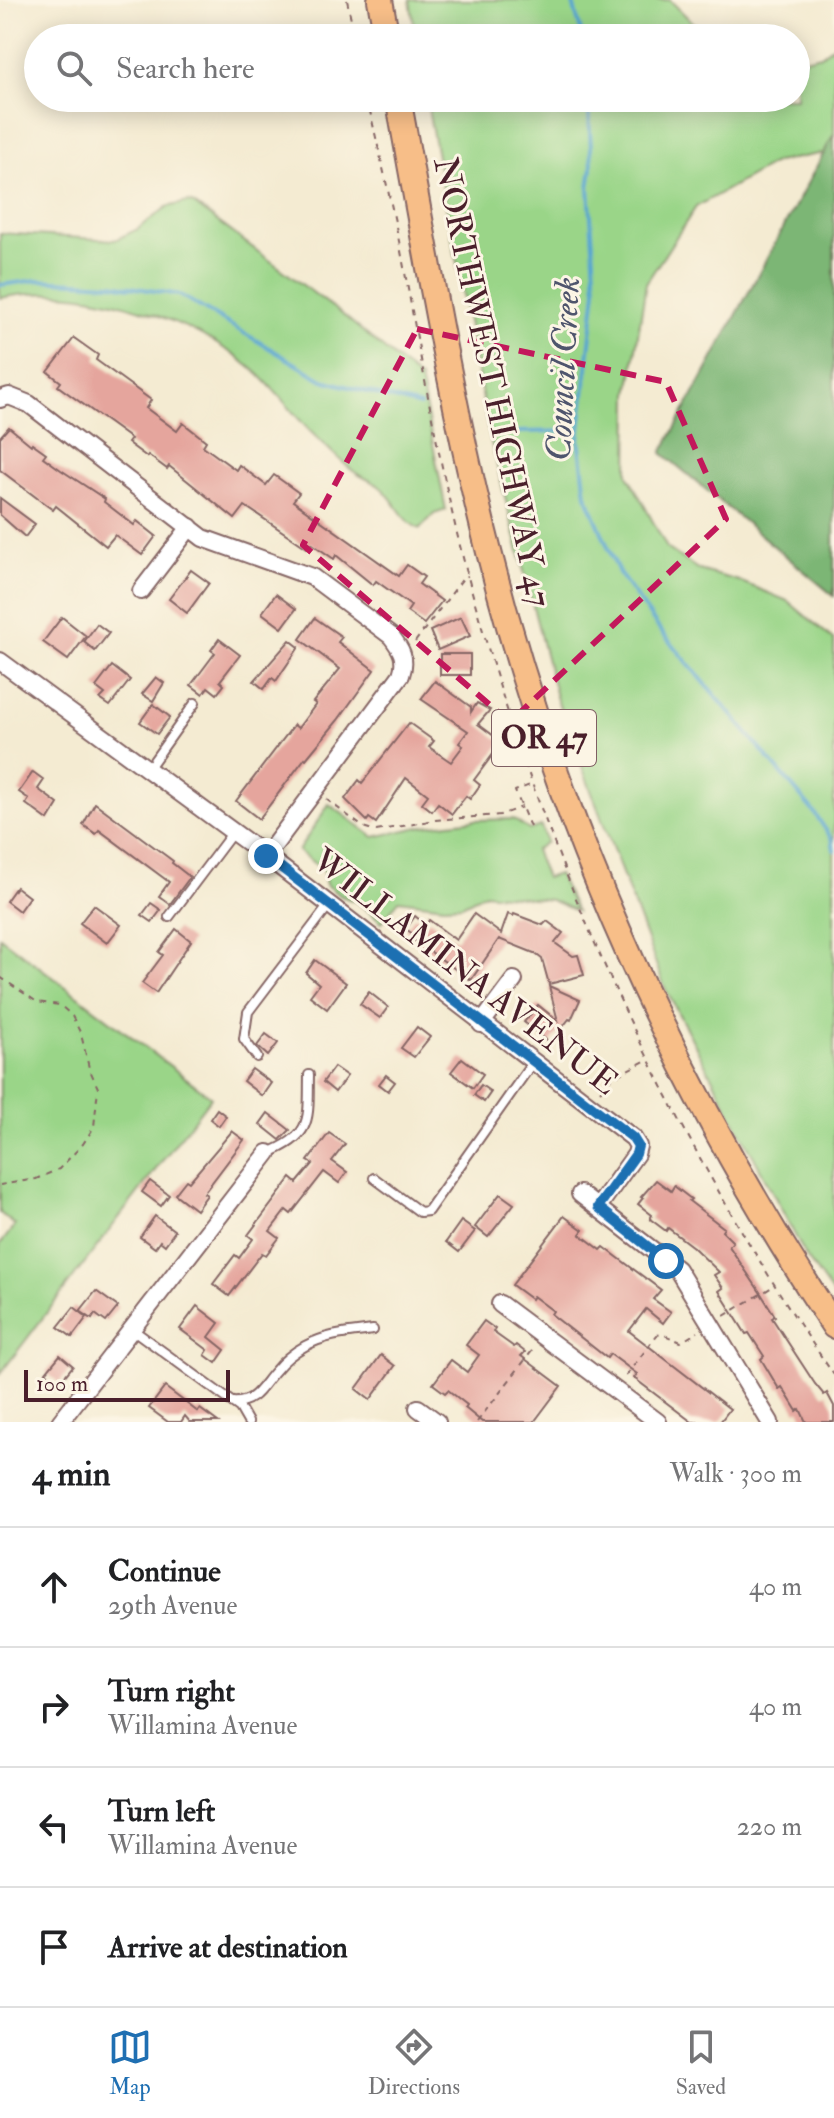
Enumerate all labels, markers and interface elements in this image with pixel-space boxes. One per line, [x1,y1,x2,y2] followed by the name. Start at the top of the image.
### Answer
[24,24,810,112] search box
[52,46,96,90] icon: search
[116,50,255,87] text: Search here
[423,153,561,611] street label: NORTHWEST HIGHWAY 47
[536,276,590,462] water label: Council Creek
[492,710,596,766] road number: OR 47
[248,838,284,874] route end
[303,839,627,1105] street label: WILLAMINA AVENUE
[648,1243,684,1279] route start
[24,1366,230,1402] scale bar
[36,1370,88,1398] text: 100 m
[32,1453,110,1496] text: 4 min
[670,1458,802,1490] text: Walk · 300 m
[108,1553,221,1590] text: Continue
[32,1565,76,1609] icon: ahead
[749,1571,802,1603] text: 40 m
[108,1590,237,1622] text: 29th Avenue
[108,1673,235,1710] text: Turn right
[32,1685,76,1729] icon: right
[749,1691,802,1723] text: 40 m
[108,1710,297,1742] text: Willamina Avenue
[108,1793,215,1830] text: Turn left
[32,1805,76,1849] icon: left
[737,1811,802,1843] text: 220 m
[108,1830,297,1862] text: Willamina Avenue
[32,1925,76,1969] icon: arrive
[108,1929,348,1966] text: Arrive at destination
[108,2025,152,2101] tab: Map
[368,2025,460,2101] tab: Directions
[676,2025,726,2101] tab: Saved

